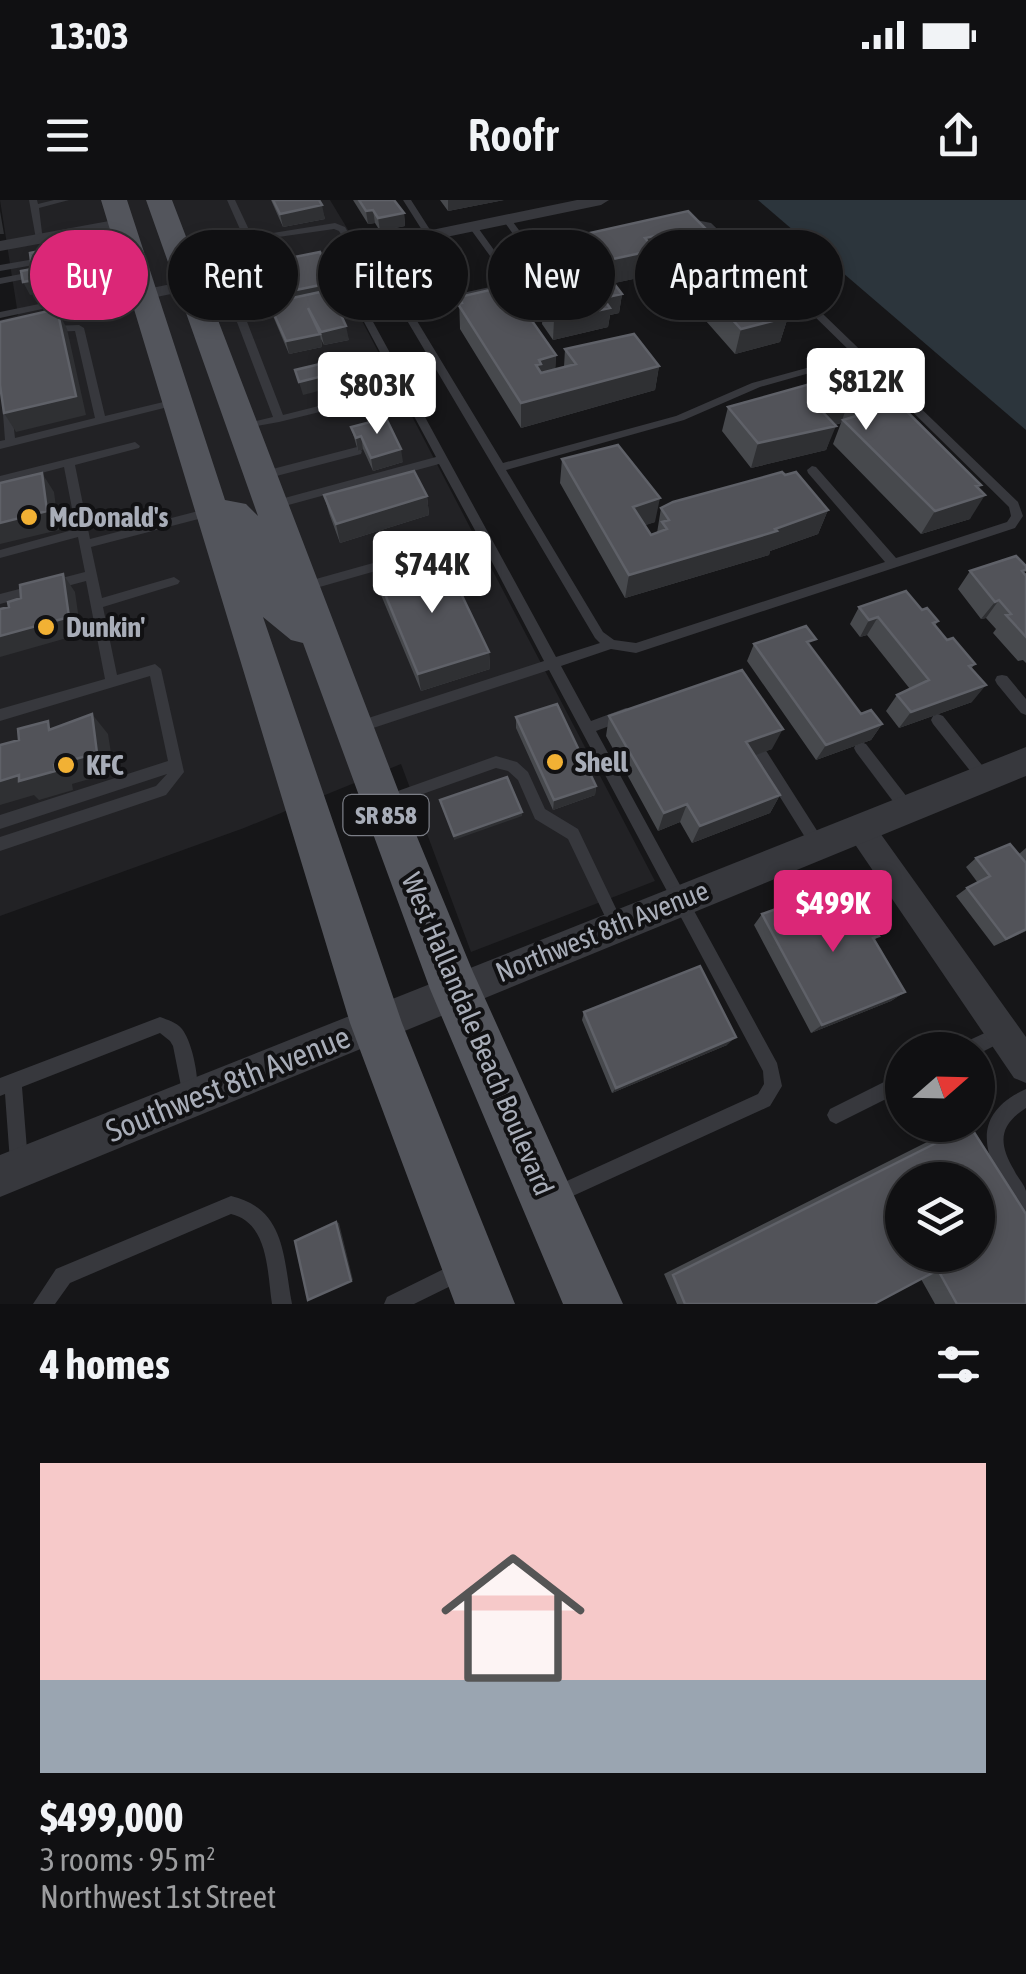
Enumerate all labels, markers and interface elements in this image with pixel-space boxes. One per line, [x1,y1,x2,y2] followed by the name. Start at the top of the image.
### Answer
[50,14,129,57] text: 13:03
[40,108,95,163] icon: menu
[931,108,986,163] icon: share
[468,109,558,161] text: Roofr
[30,230,148,320] chip: Buy
[168,230,298,320] chip: Rent
[318,230,468,320] chip: Filters
[488,230,615,320] chip: New
[635,230,843,320] chip: Apartment
[796,348,936,433] pin: $812K
[307,352,447,437] pin: $803K
[829,362,903,399] text: $812K
[340,366,414,403] text: $803K
[49,501,169,533] place label: McDonald's
[18,506,40,528] marker: McDonald's
[362,531,502,616] pin: $744K
[395,545,469,582] text: $744K
[66,611,145,643] place label: Dunkin'
[35,616,57,638] marker: Dunkin'
[575,746,628,778] place label: Shell
[86,749,124,781] place label: KFC
[544,751,566,773] marker: Shell
[55,754,77,776] marker: KFC
[344,795,428,835] road number: SR 858
[396,868,560,1200] street label: West Hallandale Beach Boulevard
[763,870,903,955] pin: $499K
[491,874,713,988] street label: Northwest 8th Avenue
[796,884,870,921] text: $499K
[101,1018,355,1149] street label: Southwest 8th Avenue
[885,1032,995,1142] north arrow
[885,1032,995,1272] map controls
[885,1162,995,1272] button: layers
[931,1337,986,1392] icon: filters
[40,1340,170,1388] text: 4 homes
[423,1528,603,1708] icon: home
[40,1793,184,1841] text: $499,000
[40,1841,215,1878] text: 3 rooms · 95 m²
[40,1878,276,1915] text: Northwest 1st Street

